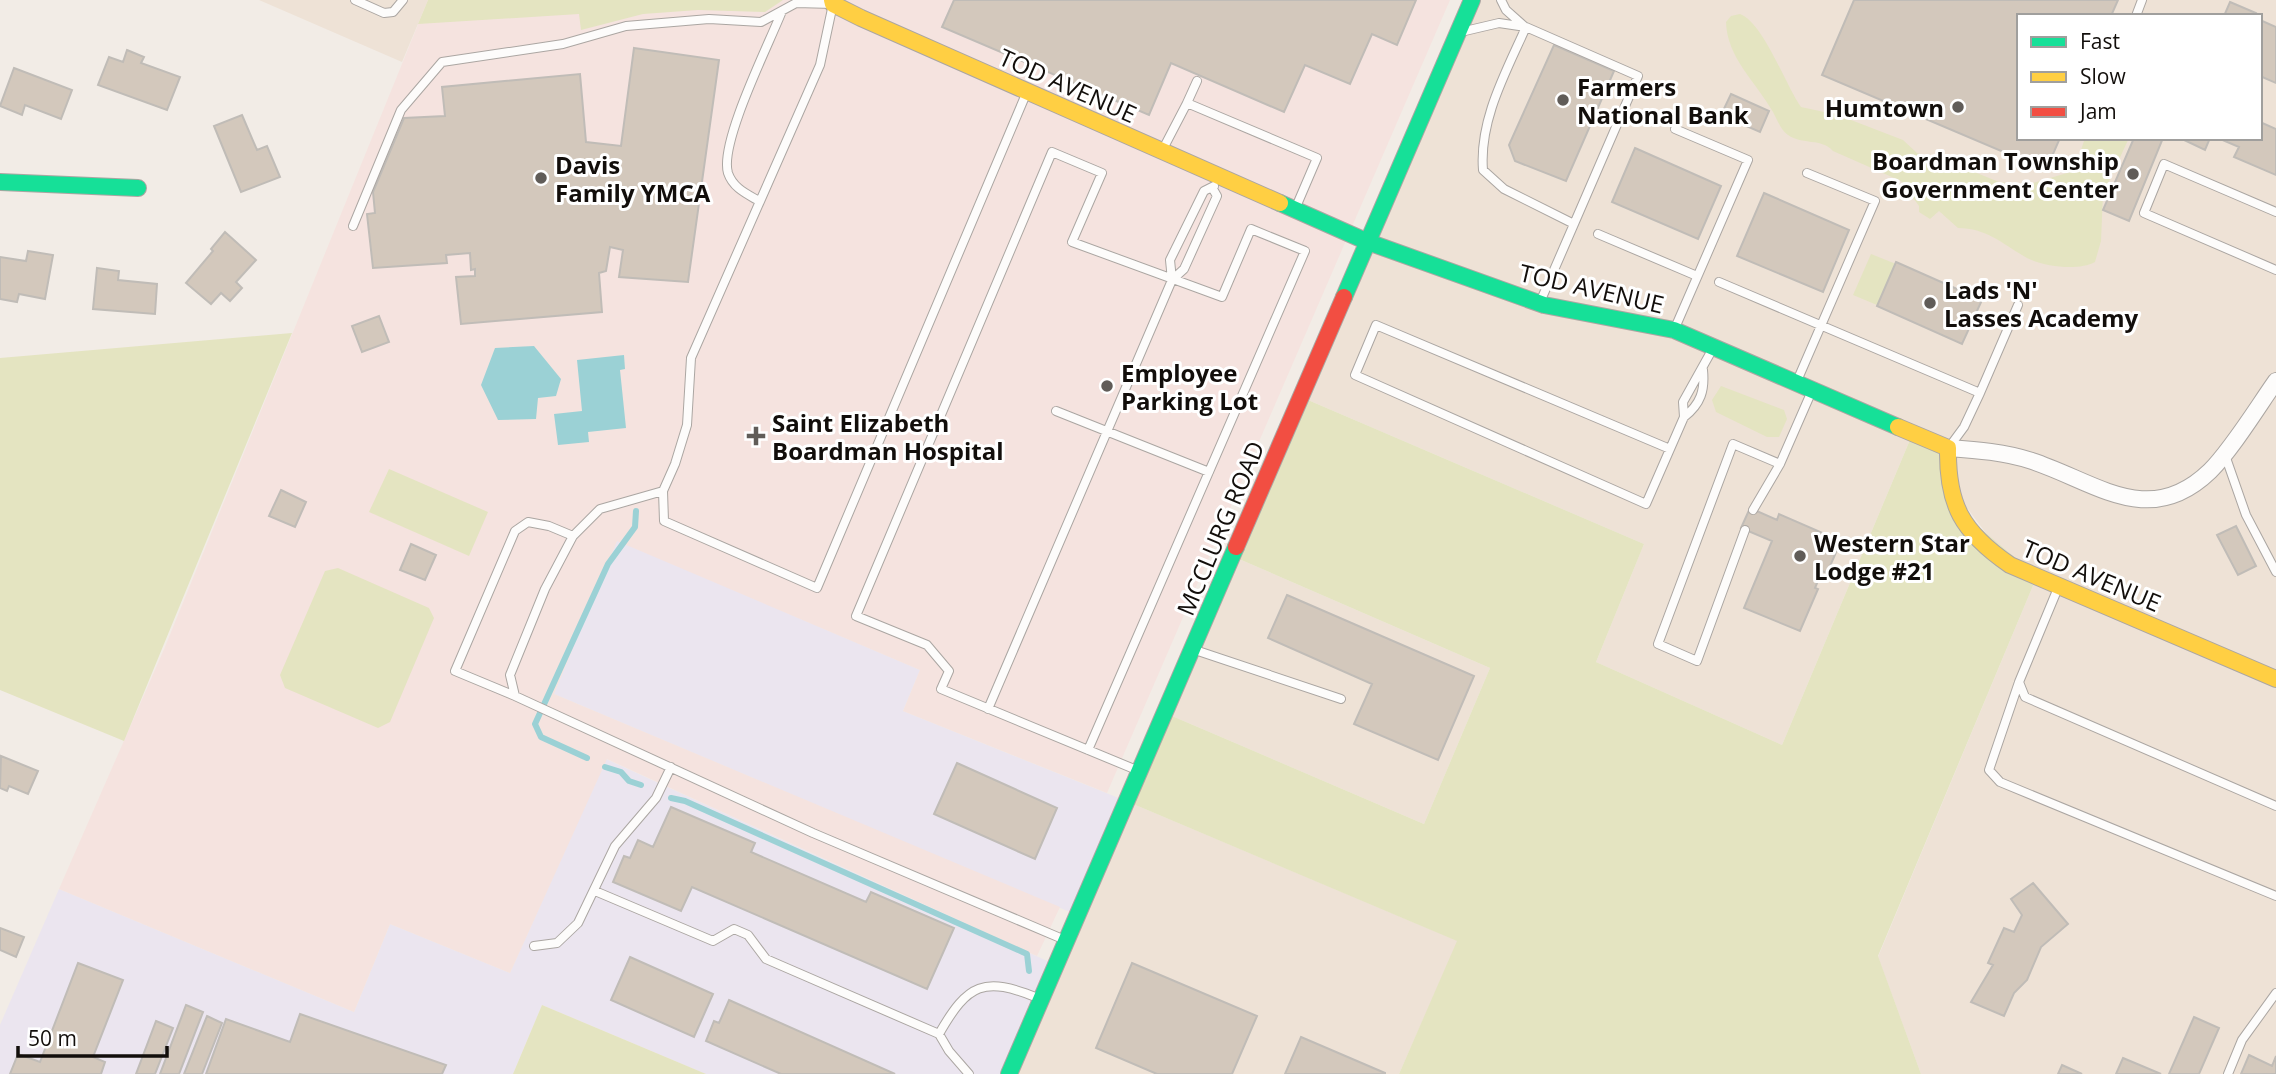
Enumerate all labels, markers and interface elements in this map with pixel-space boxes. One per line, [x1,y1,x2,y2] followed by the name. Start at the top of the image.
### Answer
[2017,14,2262,140] legend
[2080,27,2120,55] text: Fast
[994,40,1142,130] street label: TOD AVENUE
[2080,62,2126,90] text: Slow
[1577,70,1749,131] place label: Farmers National Bank
[1825,91,1944,124] place label: Humtown
[1555,92,1571,108] marker: Farmers National Bank
[2078,97,2117,125] text: Jam
[1950,99,1966,115] marker: Humtown
[1872,144,2119,205] place label: Boardman Township Government Center
[555,148,711,209] place label: Davis Family YMCA
[2125,166,2141,182] marker: Boardman Township Government Center
[533,170,549,186] marker: Davis Family YMCA
[1517,255,1667,321] street label: TOD AVENUE
[1944,273,2139,334] place label: Lads 'N' Lasses Academy
[1922,295,1938,311] marker: Lads 'N' Lasses Academy
[1121,356,1258,417] place label: Employee Parking Lot
[1099,378,1115,394] marker: Employee Parking Lot
[772,406,1004,467] place label: Saint Elizabeth Boardman Hospital
[746,426,766,446] marker: Saint Elizabeth Boardman Hospital
[1168,436,1272,620] street label: MCCLURG ROAD
[1814,526,1970,587] place label: Western Star Lodge #21
[2018,531,2166,619] street label: TOD AVENUE
[1792,548,1808,564] marker: Western Star Lodge #21
[18,1014,166,1058] scale bar
[28,1024,77,1052] text: 50 m

